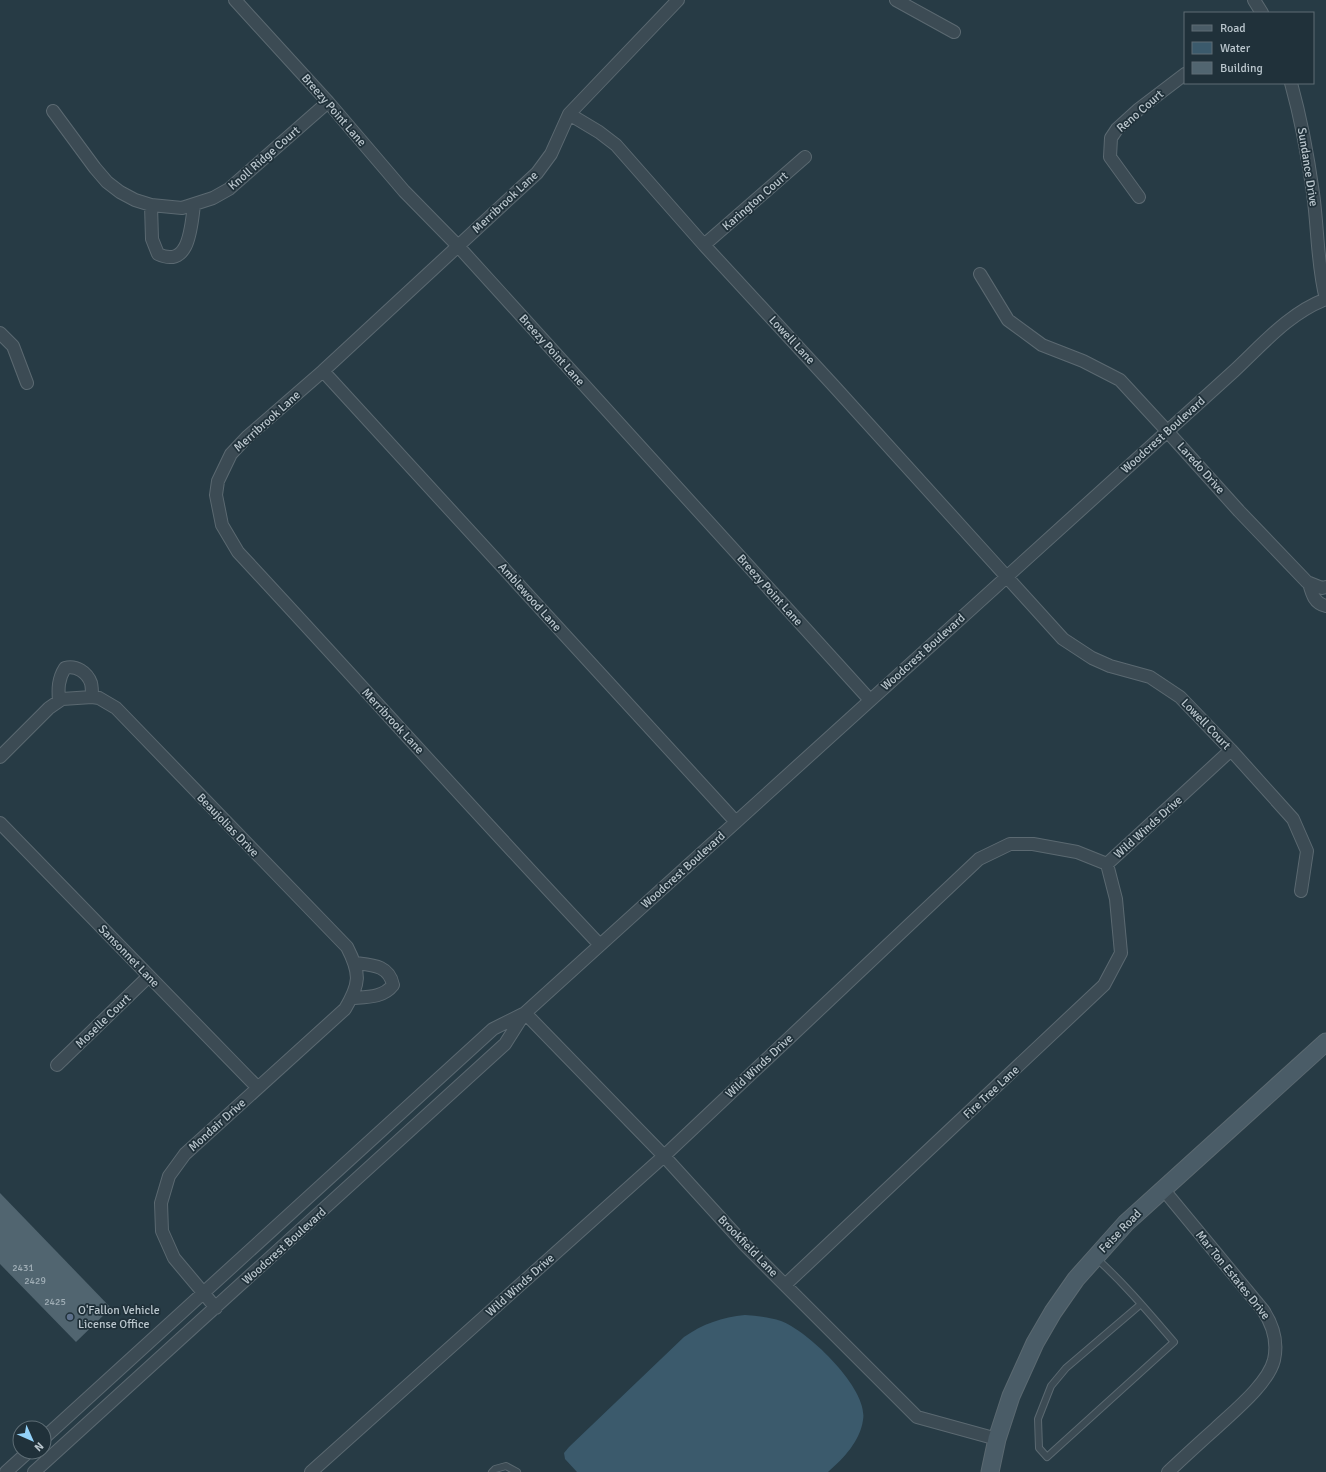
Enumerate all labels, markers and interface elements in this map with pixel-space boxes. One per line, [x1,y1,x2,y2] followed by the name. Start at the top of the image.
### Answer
[1184,12,1314,84] legend
[1220,21,1246,36] text: Road
[1220,41,1251,56] text: Water
[1220,61,1263,76] text: Building
[298,71,369,150] street label: Breezy Point Lane
[1114,87,1167,136] street label: Reno Court
[225,123,303,194] street label: Knoll Ridge Court
[1294,126,1321,208] street label: Sundance Drive
[469,168,541,237] street label: Merribrook Lane
[719,169,791,234] street label: Karington Court
[516,311,588,389] street label: Breezy Point Lane
[765,313,818,368] street label: Lowell Lane
[231,388,304,455] street label: Merribrook Lane
[1118,394,1209,477] street label: Woodcrest Boulevard
[1173,439,1228,497] street label: Laredo Drive
[734,551,806,629] street label: Breezy Point Lane
[495,560,564,635] street label: Amblewood Lane
[878,611,969,694] street label: Woodcrest Boulevard
[358,685,427,757] street label: Merribrook Lane
[1178,696,1234,753] street label: Lowell Court
[193,790,262,860] street label: Beaujolias Drive
[1111,793,1186,862] street label: Wild Winds Drive
[638,829,729,912] street label: Woodcrest Boulevard
[95,922,162,991] street label: Sansonnet Lane
[72,991,134,1052] street label: Moselle Court
[722,1031,796,1102] street label: Wild Winds Drive
[960,1063,1023,1122] street label: Fire Tree Lane
[186,1096,249,1155] street label: Mondair Drive
[239,1205,330,1288] street label: Woodcrest Boulevard
[1096,1206,1145,1256] street label: Feise Road
[714,1212,781,1280] street label: Brookfield Lane
[1192,1228,1273,1323] street label: Mar Ton Estates Drive
[483,1251,558,1320] street label: Wild Winds Drive
[12,1262,34,1274] house number: 2431
[24,1275,46,1287] house number: 2429
[44,1296,66,1308] house number: 2425
[78,1303,160,1332] place label: O'Fallon Vehicle License Office
[65,1312,75,1322] marker: O'Fallon Vehicle License Office
[12,1420,52,1460] north arrow
[31,1439,46,1454] text: N

